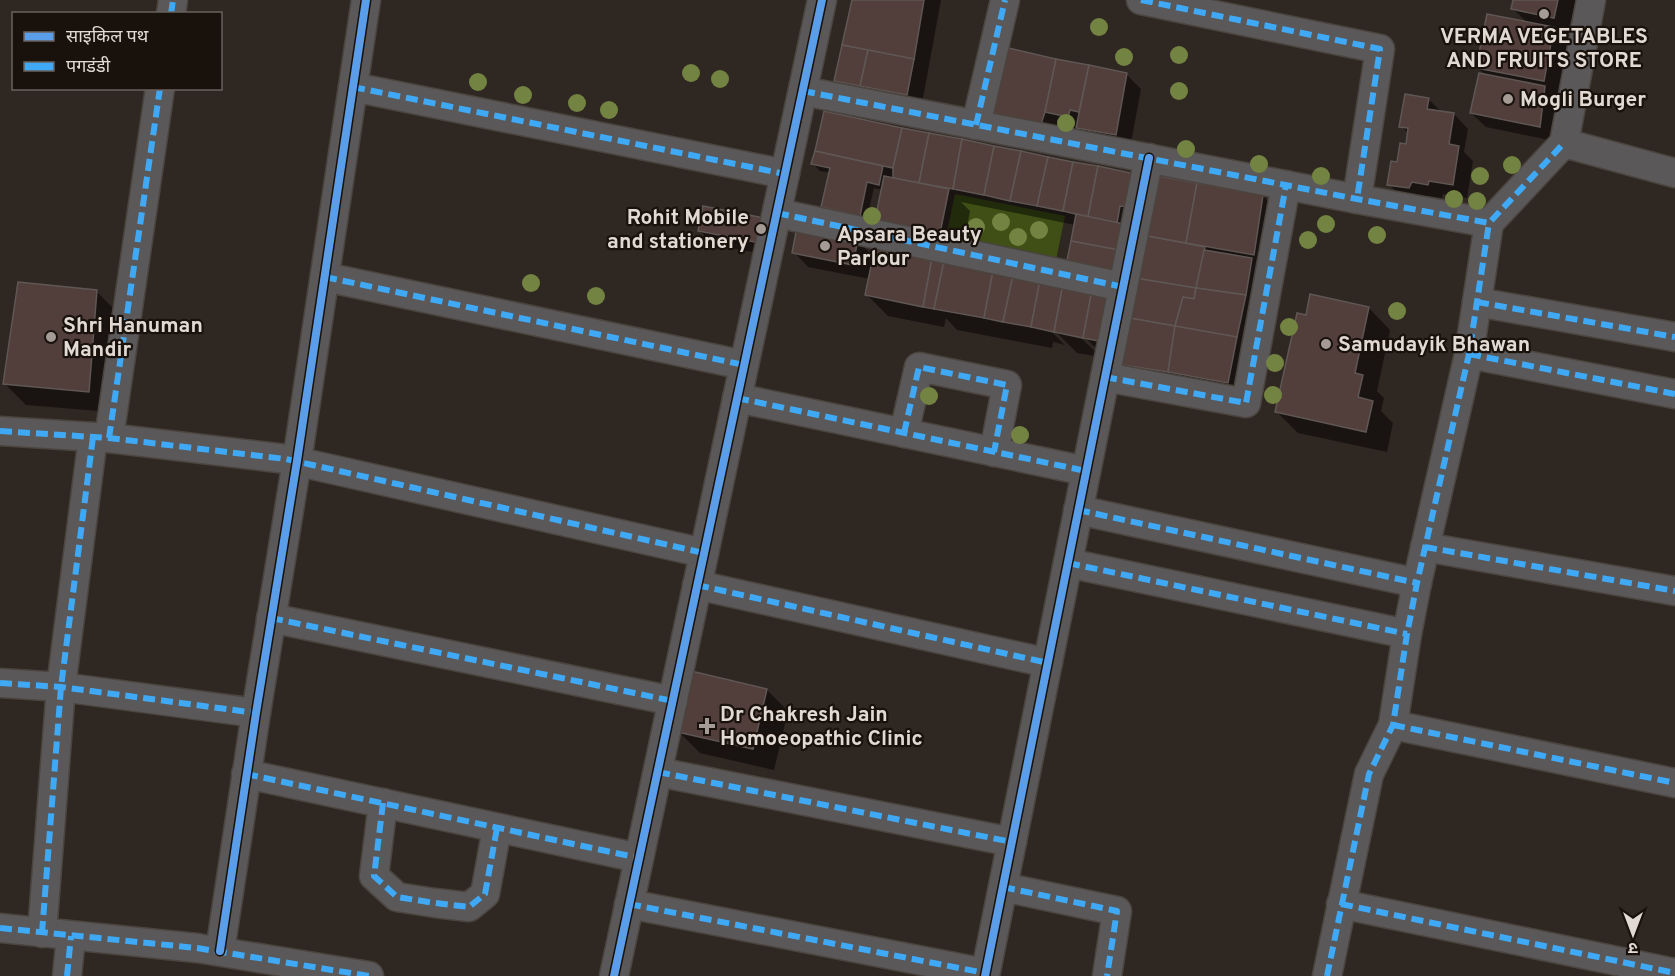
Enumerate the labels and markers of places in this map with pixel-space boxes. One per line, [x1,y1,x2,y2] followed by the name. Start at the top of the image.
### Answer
[1537,7,1551,21] marker: VERMA VEGETABLES AND FRUITS STORE
[1440,24,1648,75] place label: VERMA VEGETABLES AND FRUITS STORE
[1520,87,1646,114] place label: Mogli Burger
[1501,92,1515,106] marker: Mogli Burger
[607,205,749,256] place label: Rohit Mobile and stationery
[754,222,768,236] marker: Rohit Mobile and stationery
[837,222,982,273] place label: Apsara Beauty Parlour
[818,239,832,253] marker: Apsara Beauty Parlour
[63,313,203,364] place label: Shri Hanuman Mandir
[44,330,58,344] marker: Shri Hanuman Mandir
[1338,332,1530,359] place label: Samudayik Bhawan
[1319,337,1333,351] marker: Samudayik Bhawan
[720,702,923,753] place label: Dr Chakresh Jain Homoeopathic Clinic
[698,717,716,735] marker: Dr Chakresh Jain Homoeopathic Clinic

